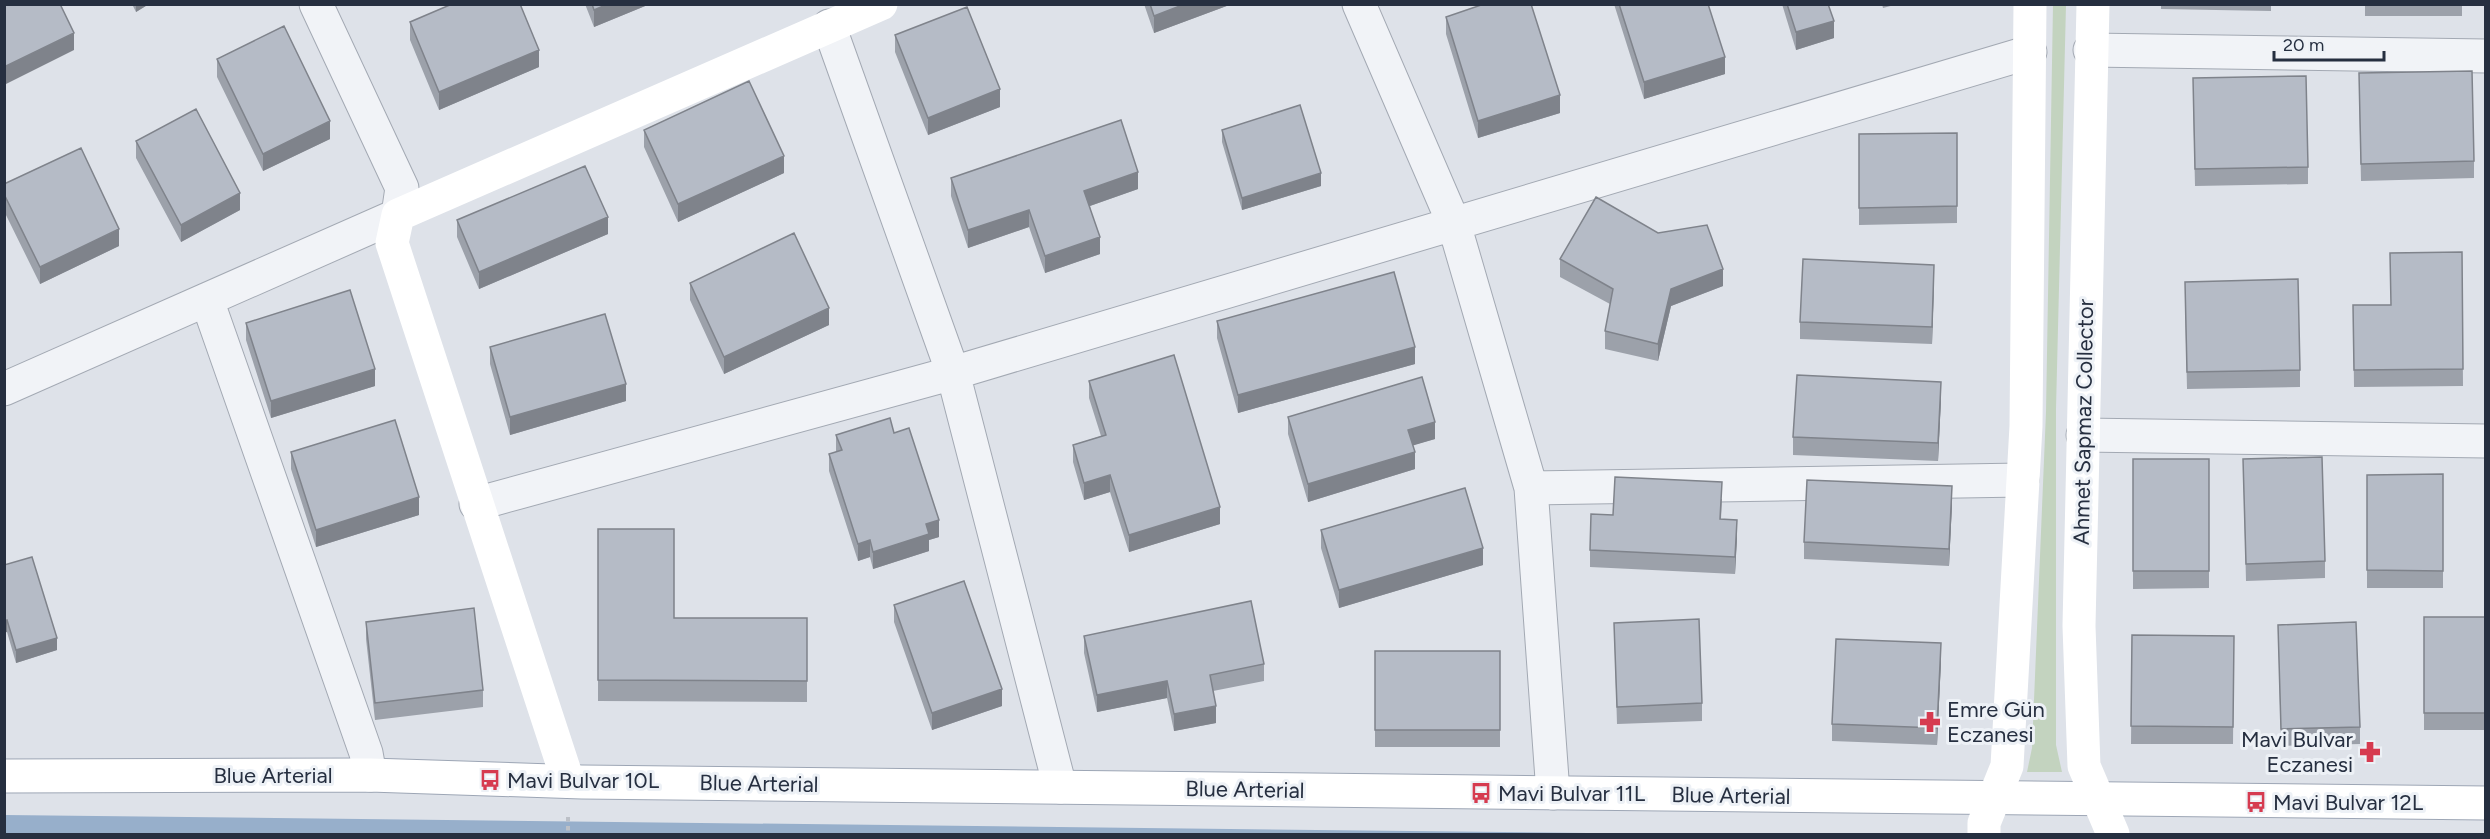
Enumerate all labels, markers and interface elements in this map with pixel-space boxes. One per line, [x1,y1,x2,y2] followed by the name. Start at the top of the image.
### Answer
[2274,24,2384,62] scale bar
[2283,34,2324,56] text: 20 m
[2068,298,2099,545] street label: Ahmet Sapmaz Collector
[1947,696,2045,748] place label: Emre Gün Eczanesi
[1918,710,1942,734] pharmacy icon: Emre Gün Eczanesi
[2241,726,2354,778] place label: Mavi Bulvar Eczanesi
[2358,740,2382,764] pharmacy icon: Mavi Bulvar Eczanesi
[213,762,333,789] street label: Blue Arterial
[507,767,660,794] place label: Mavi Bulvar 10L
[478,768,502,792] bus stop icon: Mavi Bulvar 10L
[699,769,819,798] street label: Blue Arterial
[1185,775,1305,804] street label: Blue Arterial
[1498,780,1646,807] place label: Mavi Bulvar 11L
[1469,781,1493,805] bus stop icon: Mavi Bulvar 11L
[1671,781,1791,810] street label: Blue Arterial
[2273,789,2424,816] place label: Mavi Bulvar 12L
[2244,790,2268,814] bus stop icon: Mavi Bulvar 12L

